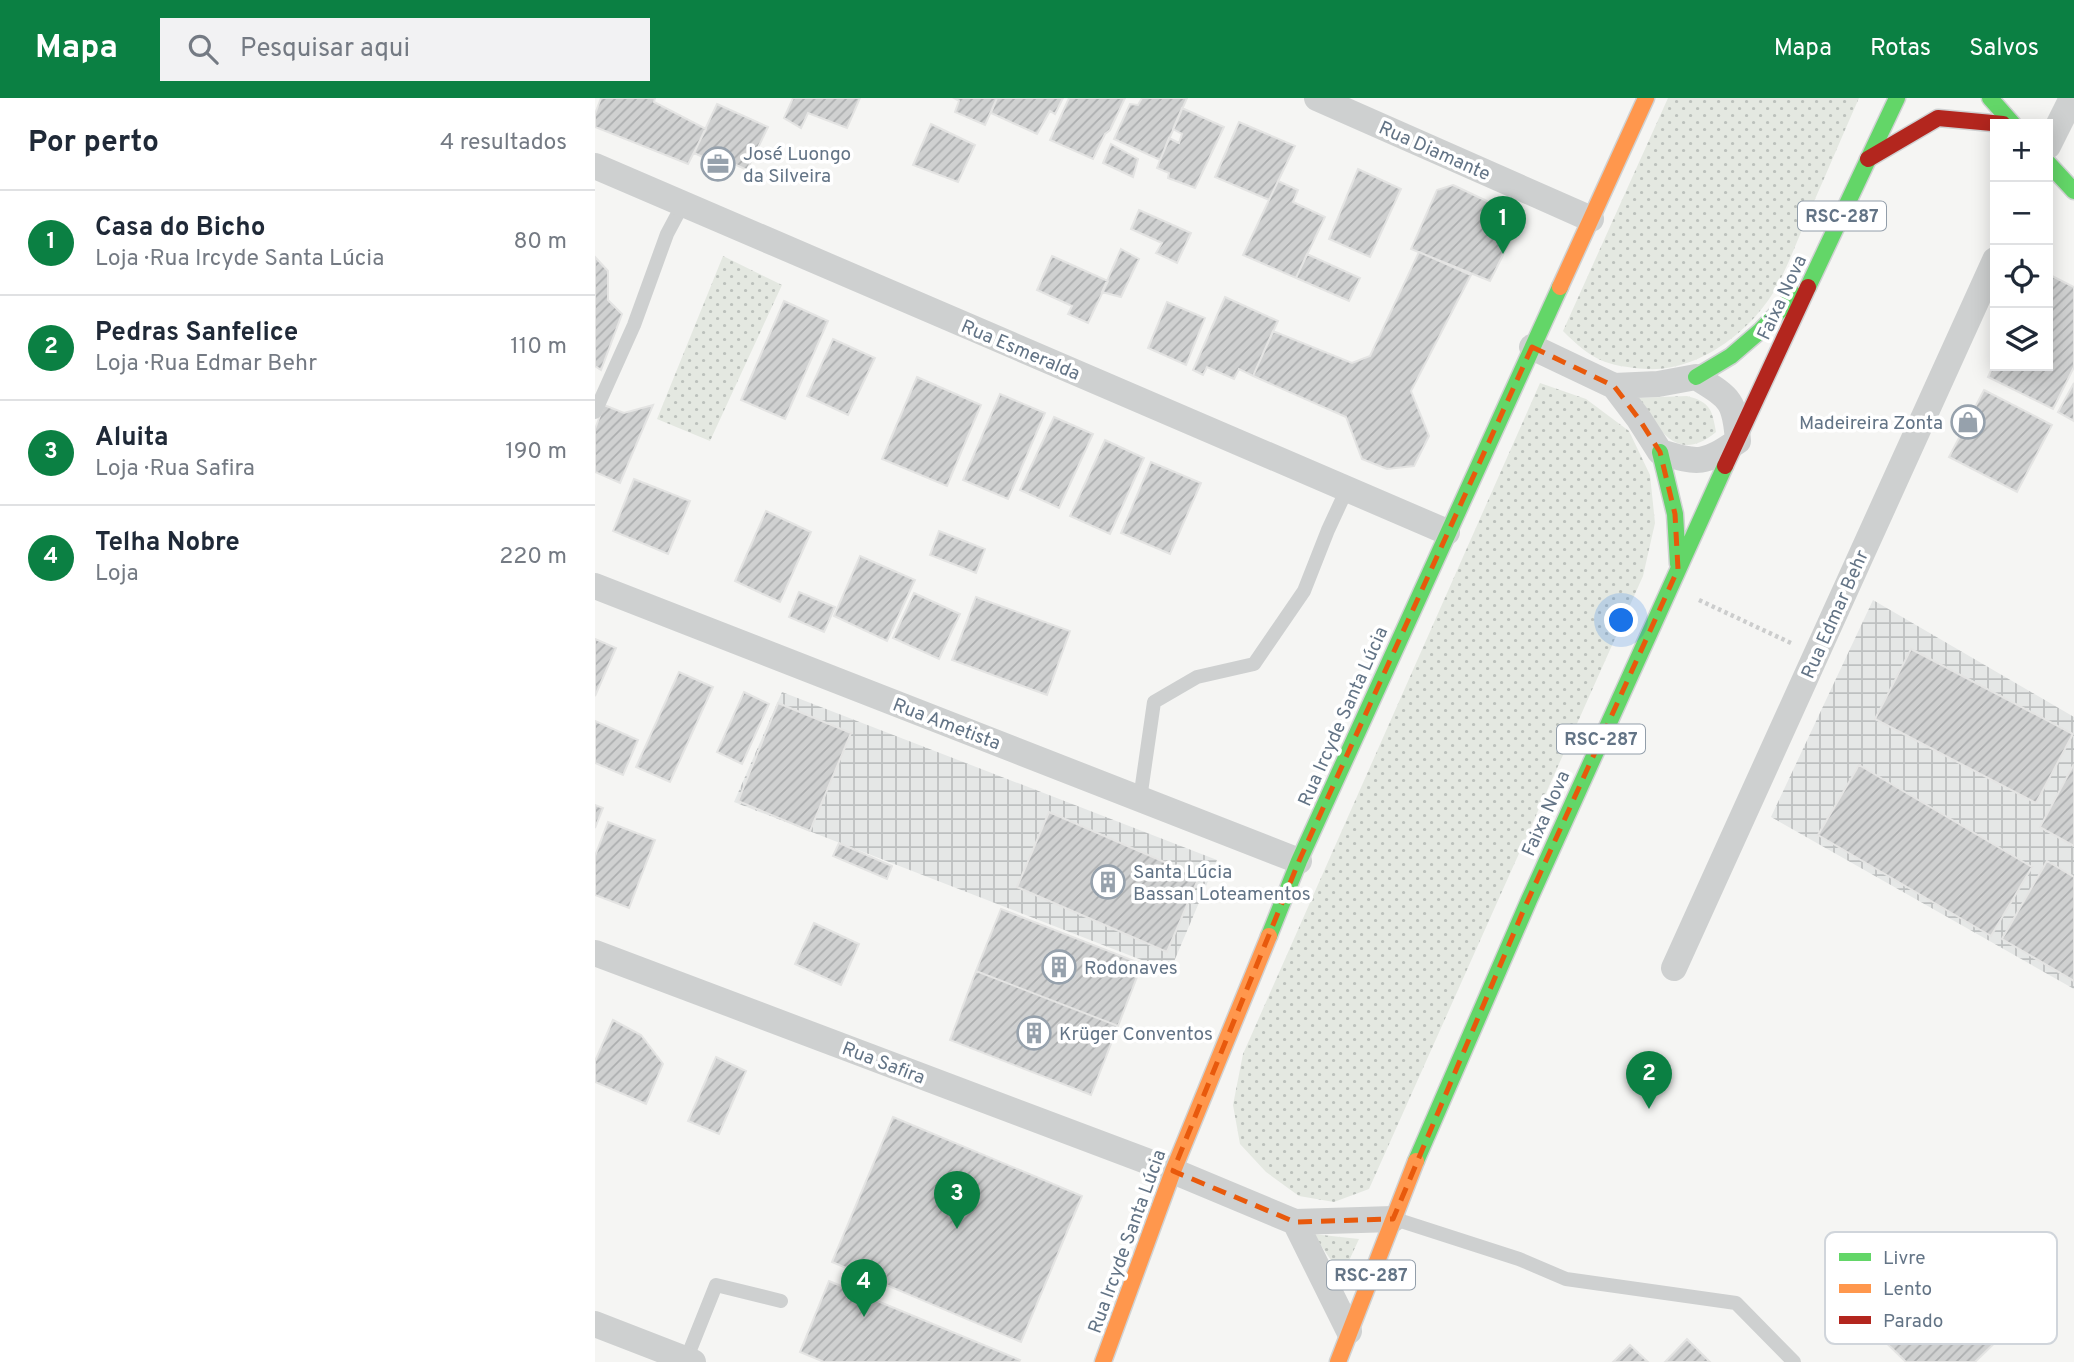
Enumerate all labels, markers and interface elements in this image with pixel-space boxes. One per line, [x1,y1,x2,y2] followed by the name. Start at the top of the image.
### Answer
[160,18,650,81] search box
[35,28,118,70] text: Mapa
[184,30,222,68] icon: search
[240,33,410,66] text: Pesquisar aqui
[1774,34,1832,64] text: Mapa
[1870,34,1931,64] text: Rotas
[1969,34,2039,64] text: Salvos
[1375,117,1494,187] street label: Rua Diamante
[1990,119,2053,371] map controls
[1990,119,2053,182] button: +
[28,125,159,162] text: Por perto
[440,129,567,158] text: 4 resultados
[743,143,851,189] place label: José Luongo da Silveira
[699,145,737,183] office icon: José Luongo da Silveira
[1990,182,2053,245] button: −
[1480,196,1526,254] pin: 1
[1798,202,1886,230] road number: RSC-287
[95,212,265,245] text: Casa do Bicho
[46,228,56,257] text: 1
[514,228,567,257] text: 80 m
[95,245,384,274] text: Loja · Rua Ircyde Santa Lúcia
[1990,245,2053,308] button: locate
[1753,251,1813,344] street label: Faixa Nova
[1990,308,2053,371] button: layers
[957,315,1083,387] street label: Rua Esmeralda
[95,317,298,350] text: Pedras Sanfelice
[44,333,58,362] text: 2
[510,333,567,362] text: 110 m
[95,350,317,379] text: Loja · Rua Edmar Behr
[1949,403,1987,441] shop icon: Madeireira Zonta
[1799,412,1943,436] place label: Madeireira Zonta
[95,422,169,455] text: Aluita
[44,438,58,467] text: 3
[505,438,567,467] text: 190 m
[95,455,255,484] text: Loja · Rua Safira
[95,527,240,560] text: Telha Nobre
[44,543,58,572] text: 4
[499,543,567,572] text: 220 m
[1797,546,1875,683] street label: Rua Edmar Behr
[95,560,139,589] text: Loja
[1604,603,1638,637] your location
[1293,623,1394,810] street label: Rua Ircyde Santa Lúcia
[889,693,1004,756] street label: Rua Ametista
[1557,724,1645,754] road number: RSC-287
[1517,767,1576,860] street label: Faixa Nova
[1133,861,1311,907] place label: Santa Lúcia Bassan Loteamentos
[1089,863,1127,901] building icon: Santa Lúcia Bassan Loteamentos
[1040,948,1078,986] building icon: Rodonaves
[1084,957,1178,981] place label: Rodonaves
[1015,1014,1053,1052] building icon: Krüger Conventos
[1059,1023,1213,1047] place label: Krüger Conventos
[838,1037,928,1091] street label: Rua Safira
[1626,1051,1672,1109] pin: 2
[1083,1146,1172,1337] street label: Rua Ircyde Santa Lúcia
[934,1171,980,1229] pin: 3
[1825,1232,2057,1344] legend
[1883,1247,1926,1271] text: Livre
[841,1259,887,1317] pin: 4
[1327,1260,1415,1290] road number: RSC-287
[1883,1278,1932,1302] text: Lento
[1883,1310,1943,1334] text: Parado

